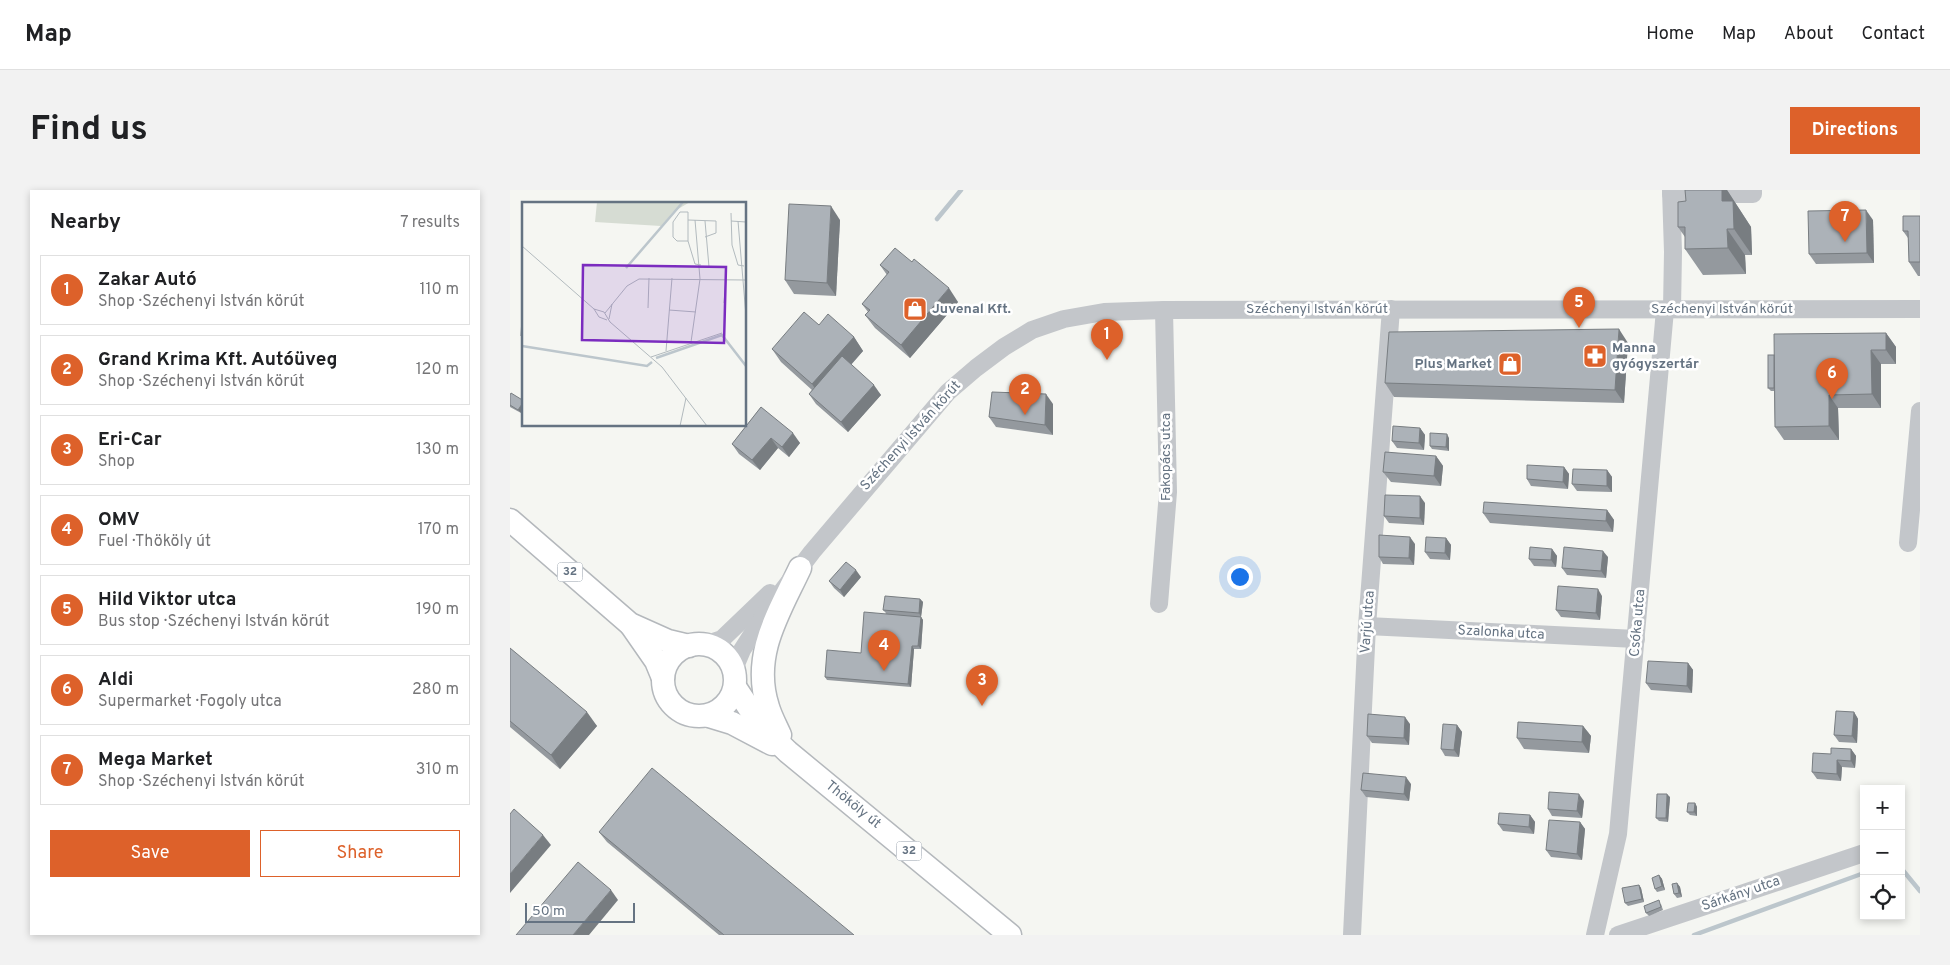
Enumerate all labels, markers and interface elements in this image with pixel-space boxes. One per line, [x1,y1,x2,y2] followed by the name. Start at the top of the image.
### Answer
[25,20,72,50] text: Map
[1646,23,1694,46] text: Home
[1722,23,1756,46] text: Map
[1784,23,1833,46] text: About
[1861,23,1925,46] text: Contact
[1790,107,1920,154] button: Directions
[30,108,148,152] text: Find us
[1829,201,1861,242] pin: 7
[522,202,746,426] inset map
[50,209,121,236] text: Nearby
[400,213,460,233] text: 7 results
[98,268,197,292] text: Zakar Autó
[64,280,70,300] text: 1
[419,280,459,300] text: 110 m
[1563,287,1595,328] pin: 5
[98,292,304,312] text: Shop · Széchenyi István körút
[902,296,928,322] shop icon: Juvenal Kft.
[932,301,1011,318] place label: Juvenal Kft.
[1246,301,1388,318] street label: Széchenyi István körút
[1651,301,1793,318] street label: Széchenyi István körút
[1091,319,1123,360] pin: 1
[1612,340,1699,373] place label: Manna gyógyszertár
[1582,343,1608,369] pharmacy icon: Manna gyógyszertár
[98,348,338,372] text: Grand Krima Kft. Autóüveg
[1497,351,1523,377] shop icon: Plus Market
[1415,356,1492,373] place label: Plus Market
[1816,358,1848,399] pin: 6
[62,360,72,380] text: 2
[416,360,459,380] text: 120 m
[98,372,304,392] text: Shop · Széchenyi István körút
[1009,374,1041,415] pin: 2
[857,378,965,494] street label: Széchenyi István körút
[1158,413,1175,501] street label: Fakopács utca
[98,428,162,452] text: Eri-Car
[62,440,72,460] text: 3
[416,440,459,460] text: 130 m
[98,452,135,472] text: Shop
[98,508,140,532] text: OMV
[62,520,72,540] text: 4
[418,520,459,540] text: 170 m
[98,532,211,552] text: Fuel · Thököly út
[558,562,582,582] road number: 32
[1227,564,1253,590] your location
[98,588,236,612] text: Hild Viktor utca
[1627,588,1649,658] street label: Csóka utca
[1357,590,1379,654] street label: Varjú utca
[62,600,72,620] text: 5
[416,600,459,620] text: 190 m
[98,612,330,632] text: Bus stop · Széchenyi István körút
[1457,622,1545,644] street label: Szalonka utca
[868,630,900,671] pin: 4
[966,665,998,706] pin: 3
[98,668,134,692] text: Aldi
[62,680,72,700] text: 6
[412,680,459,700] text: 280 m
[98,692,282,712] text: Supermarket · Fogoly utca
[98,748,213,772] text: Mega Market
[63,760,71,780] text: 7
[416,760,459,780] text: 310 m
[98,772,304,792] text: Shop · Széchenyi István körút
[822,777,884,833] street label: Thököly út
[1860,785,1905,920] map controls
[1860,785,1905,830] button: +
[50,830,250,877] button: Save
[260,830,460,877] button: Share
[1860,830,1905,875] button: −
[896,841,922,860] road number: 32
[1700,873,1782,915] street label: Sárkány utca
[1860,875,1905,920] button: locate
[525,900,635,923] scale bar
[532,903,565,920] text: 50 m

